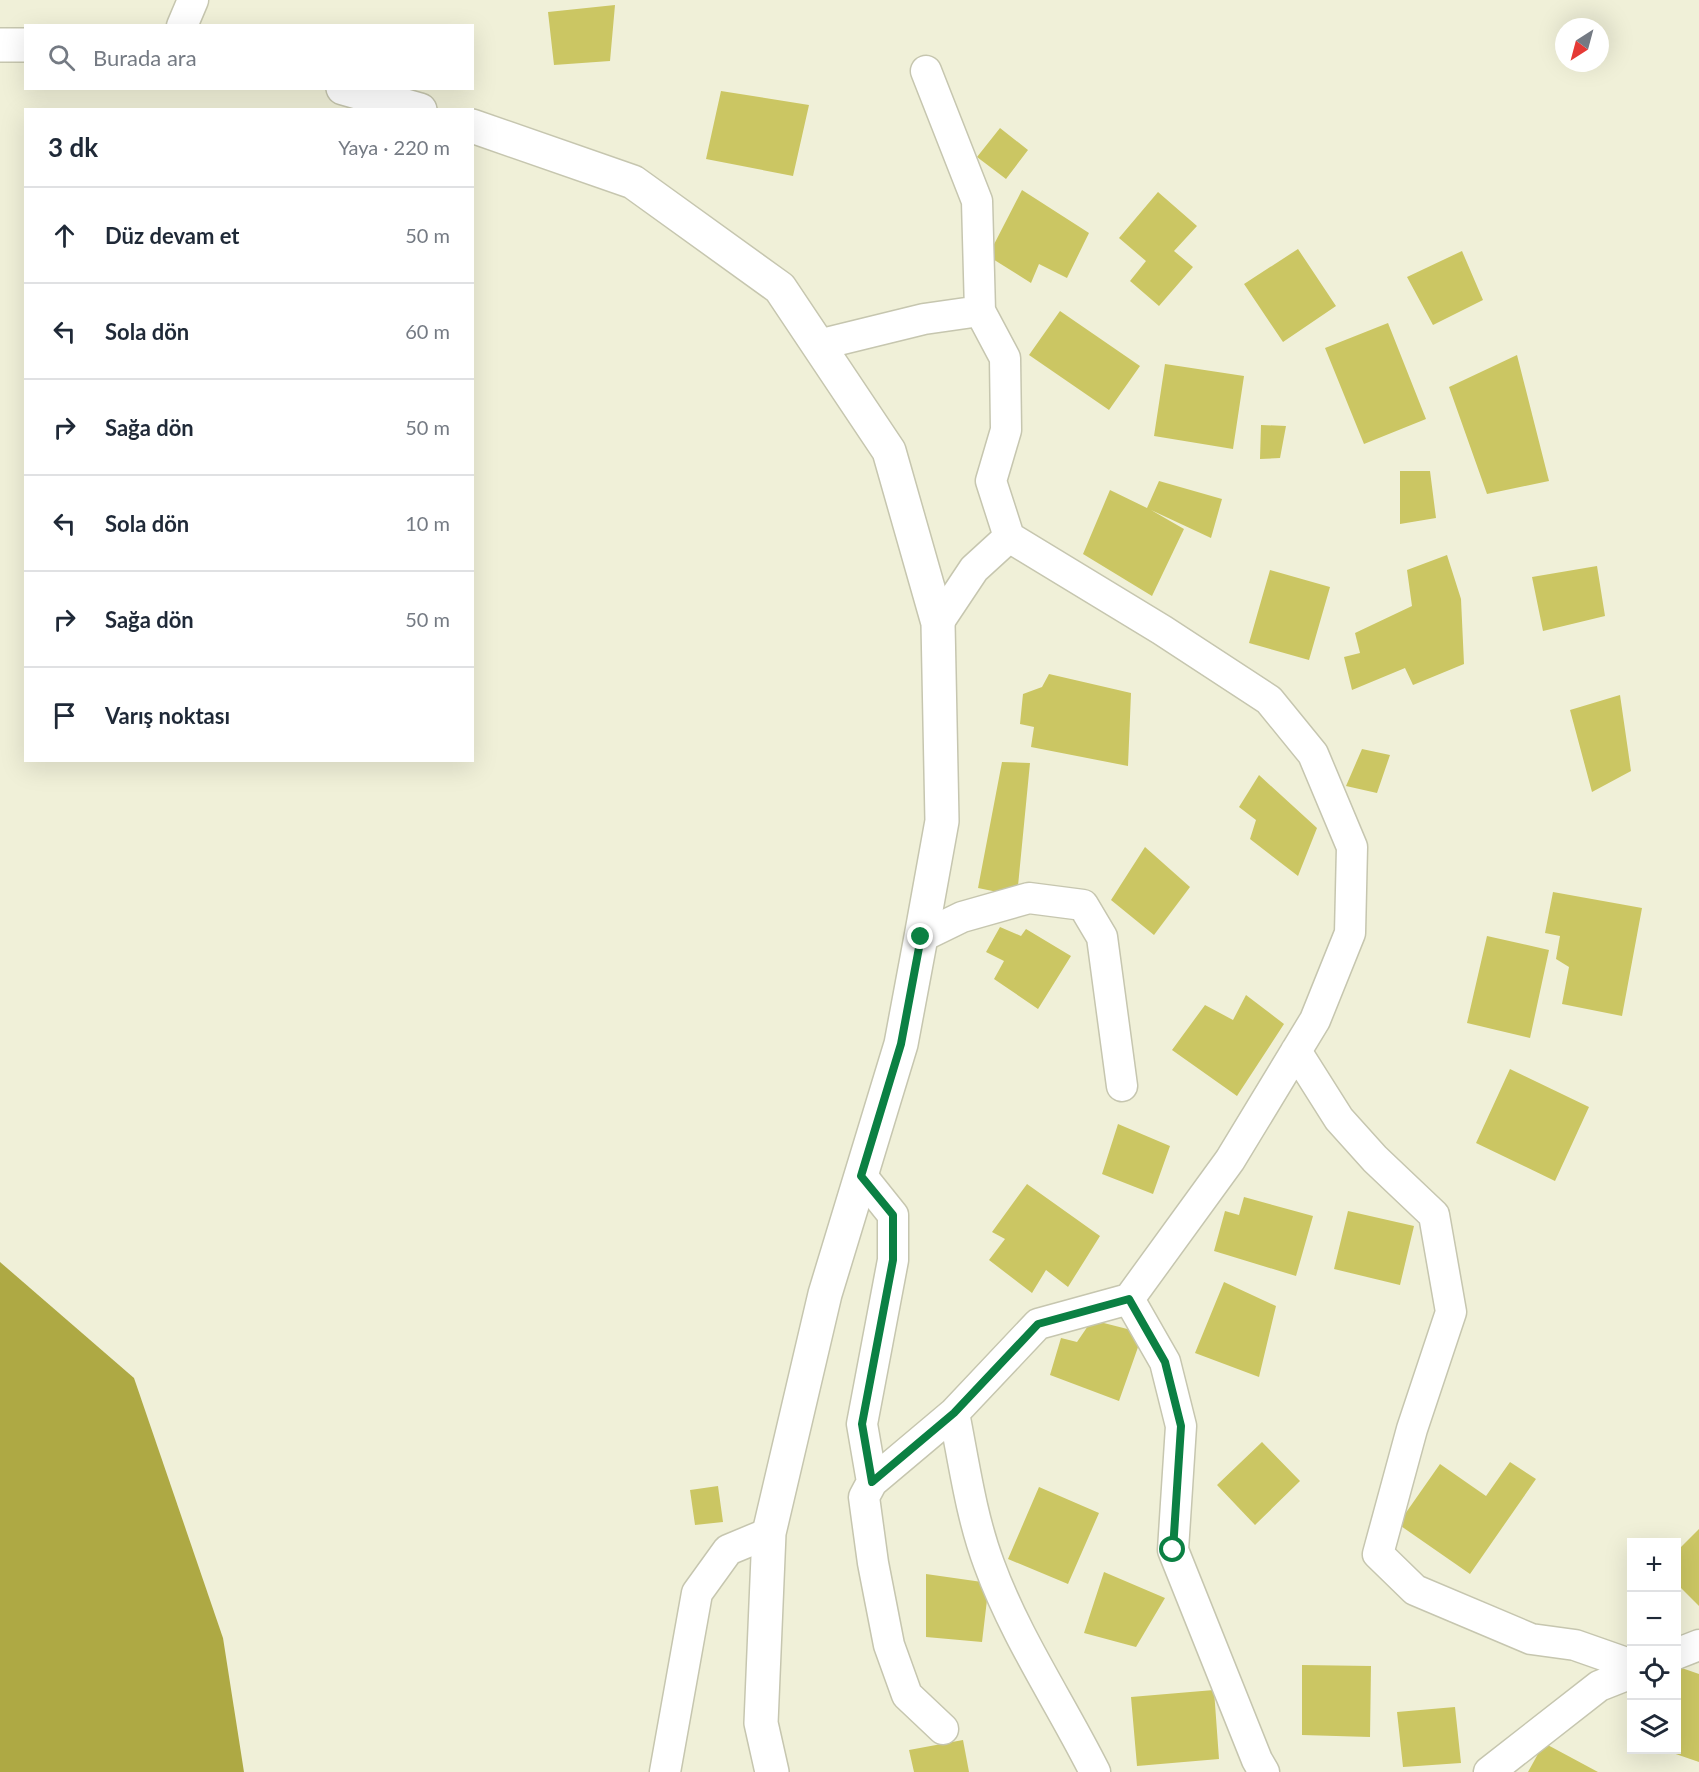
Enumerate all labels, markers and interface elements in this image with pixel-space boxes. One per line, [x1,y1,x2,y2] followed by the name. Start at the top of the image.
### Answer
[1555,18,1609,72] north arrow
[24,24,474,90] search box
[45,41,78,74] icon: search
[93,44,197,71] text: Burada ara
[48,131,98,163] text: 3 dk
[338,135,450,159] text: Yaya · 220 m
[48,219,81,252] icon: ahead
[105,222,240,249] text: Düz devam et
[405,223,450,247] text: 50 m
[48,315,81,348] icon: left
[105,318,189,345] text: Sola dön
[405,319,450,343] text: 60 m
[48,411,81,444] icon: right
[105,414,194,441] text: Sağa dön
[405,415,450,439] text: 50 m
[48,507,81,540] icon: left
[105,510,189,537] text: Sola dön
[405,511,450,535] text: 10 m
[48,603,81,636] icon: right
[105,606,194,633] text: Sağa dön
[405,607,450,631] text: 50 m
[48,699,81,732] icon: arrive
[105,702,230,729] text: Varış noktası
[907,923,933,949] route end
[1159,1536,1185,1562] route start
[1627,1538,1681,1754] map controls
[1627,1538,1681,1592] button: +
[1627,1592,1681,1646] button: −
[1627,1646,1681,1700] button: locate
[1627,1700,1681,1754] button: layers

